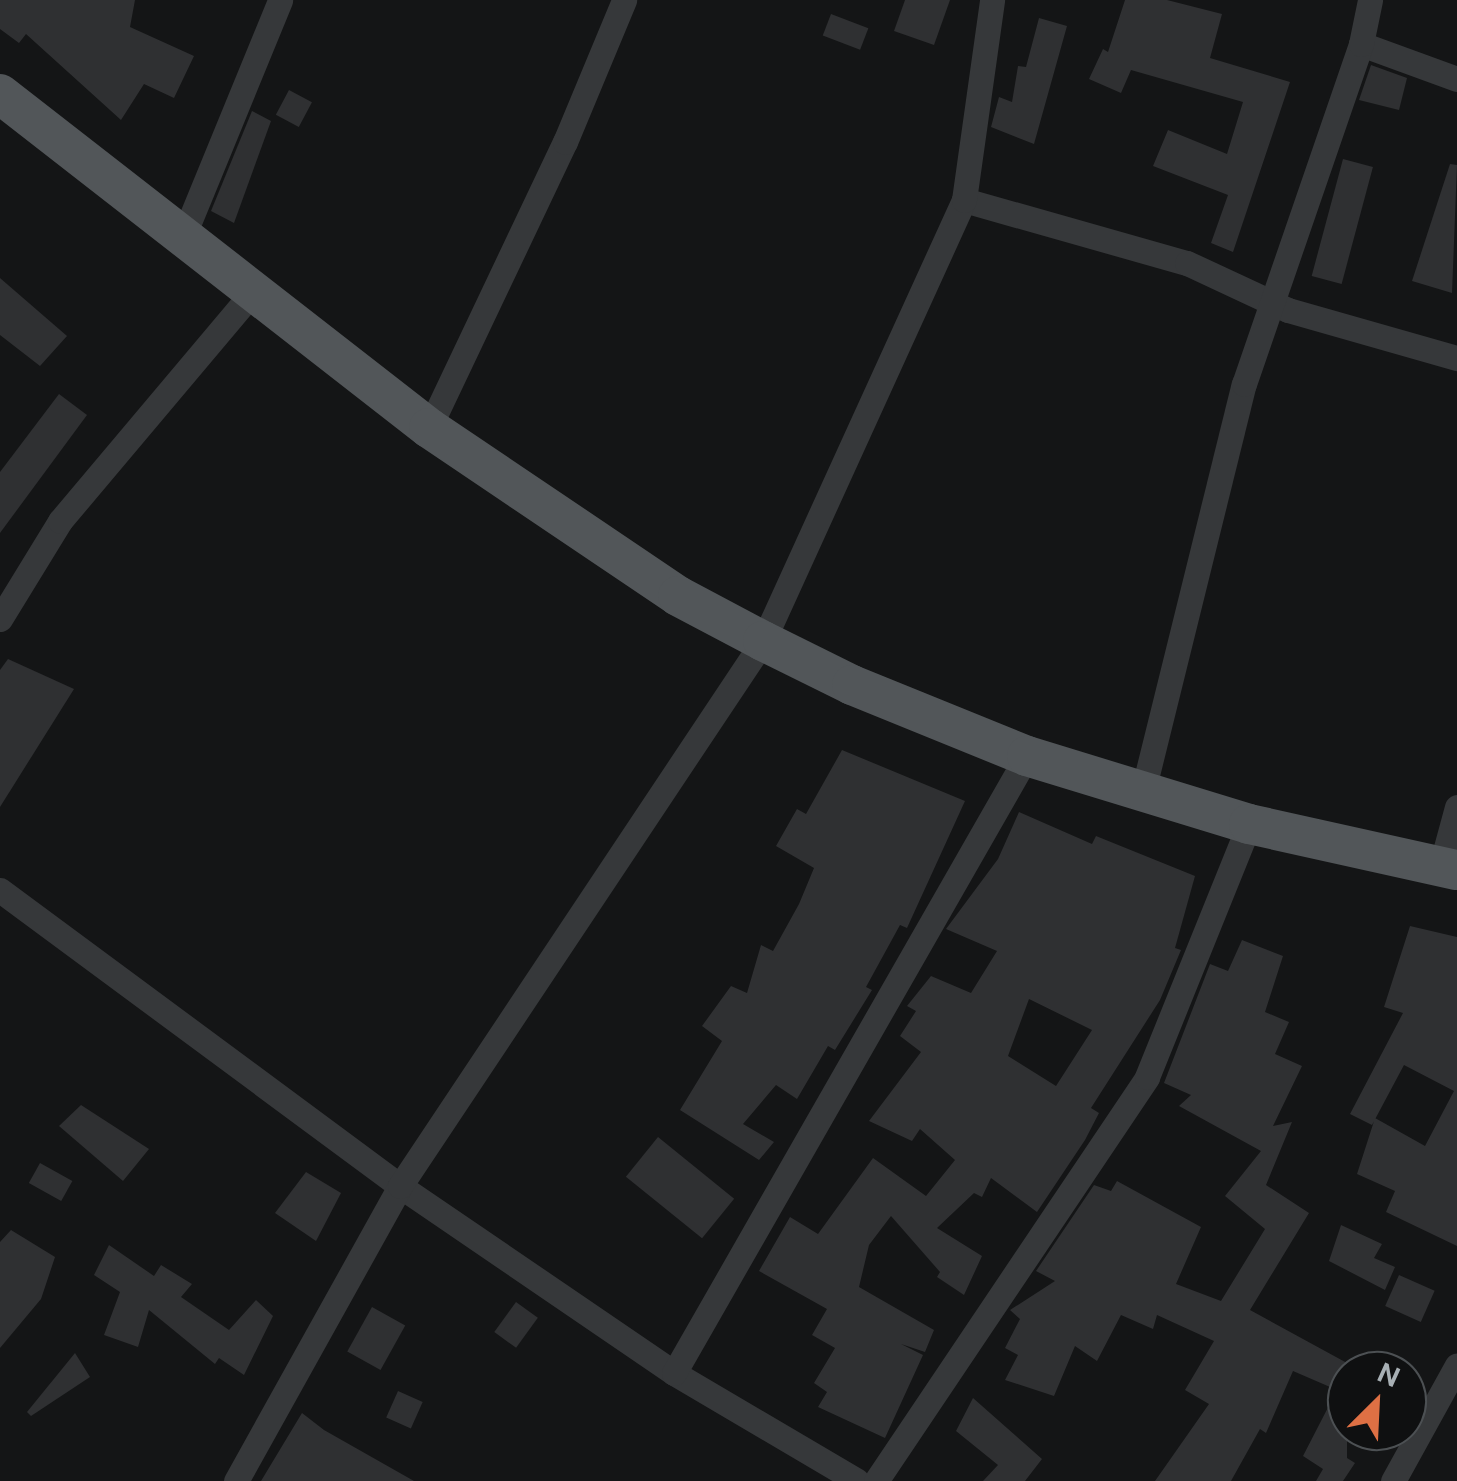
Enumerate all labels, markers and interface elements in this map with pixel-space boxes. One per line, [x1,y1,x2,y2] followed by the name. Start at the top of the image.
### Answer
[1327,1351,1427,1451] north arrow
[1372,1354,1405,1396] text: N

